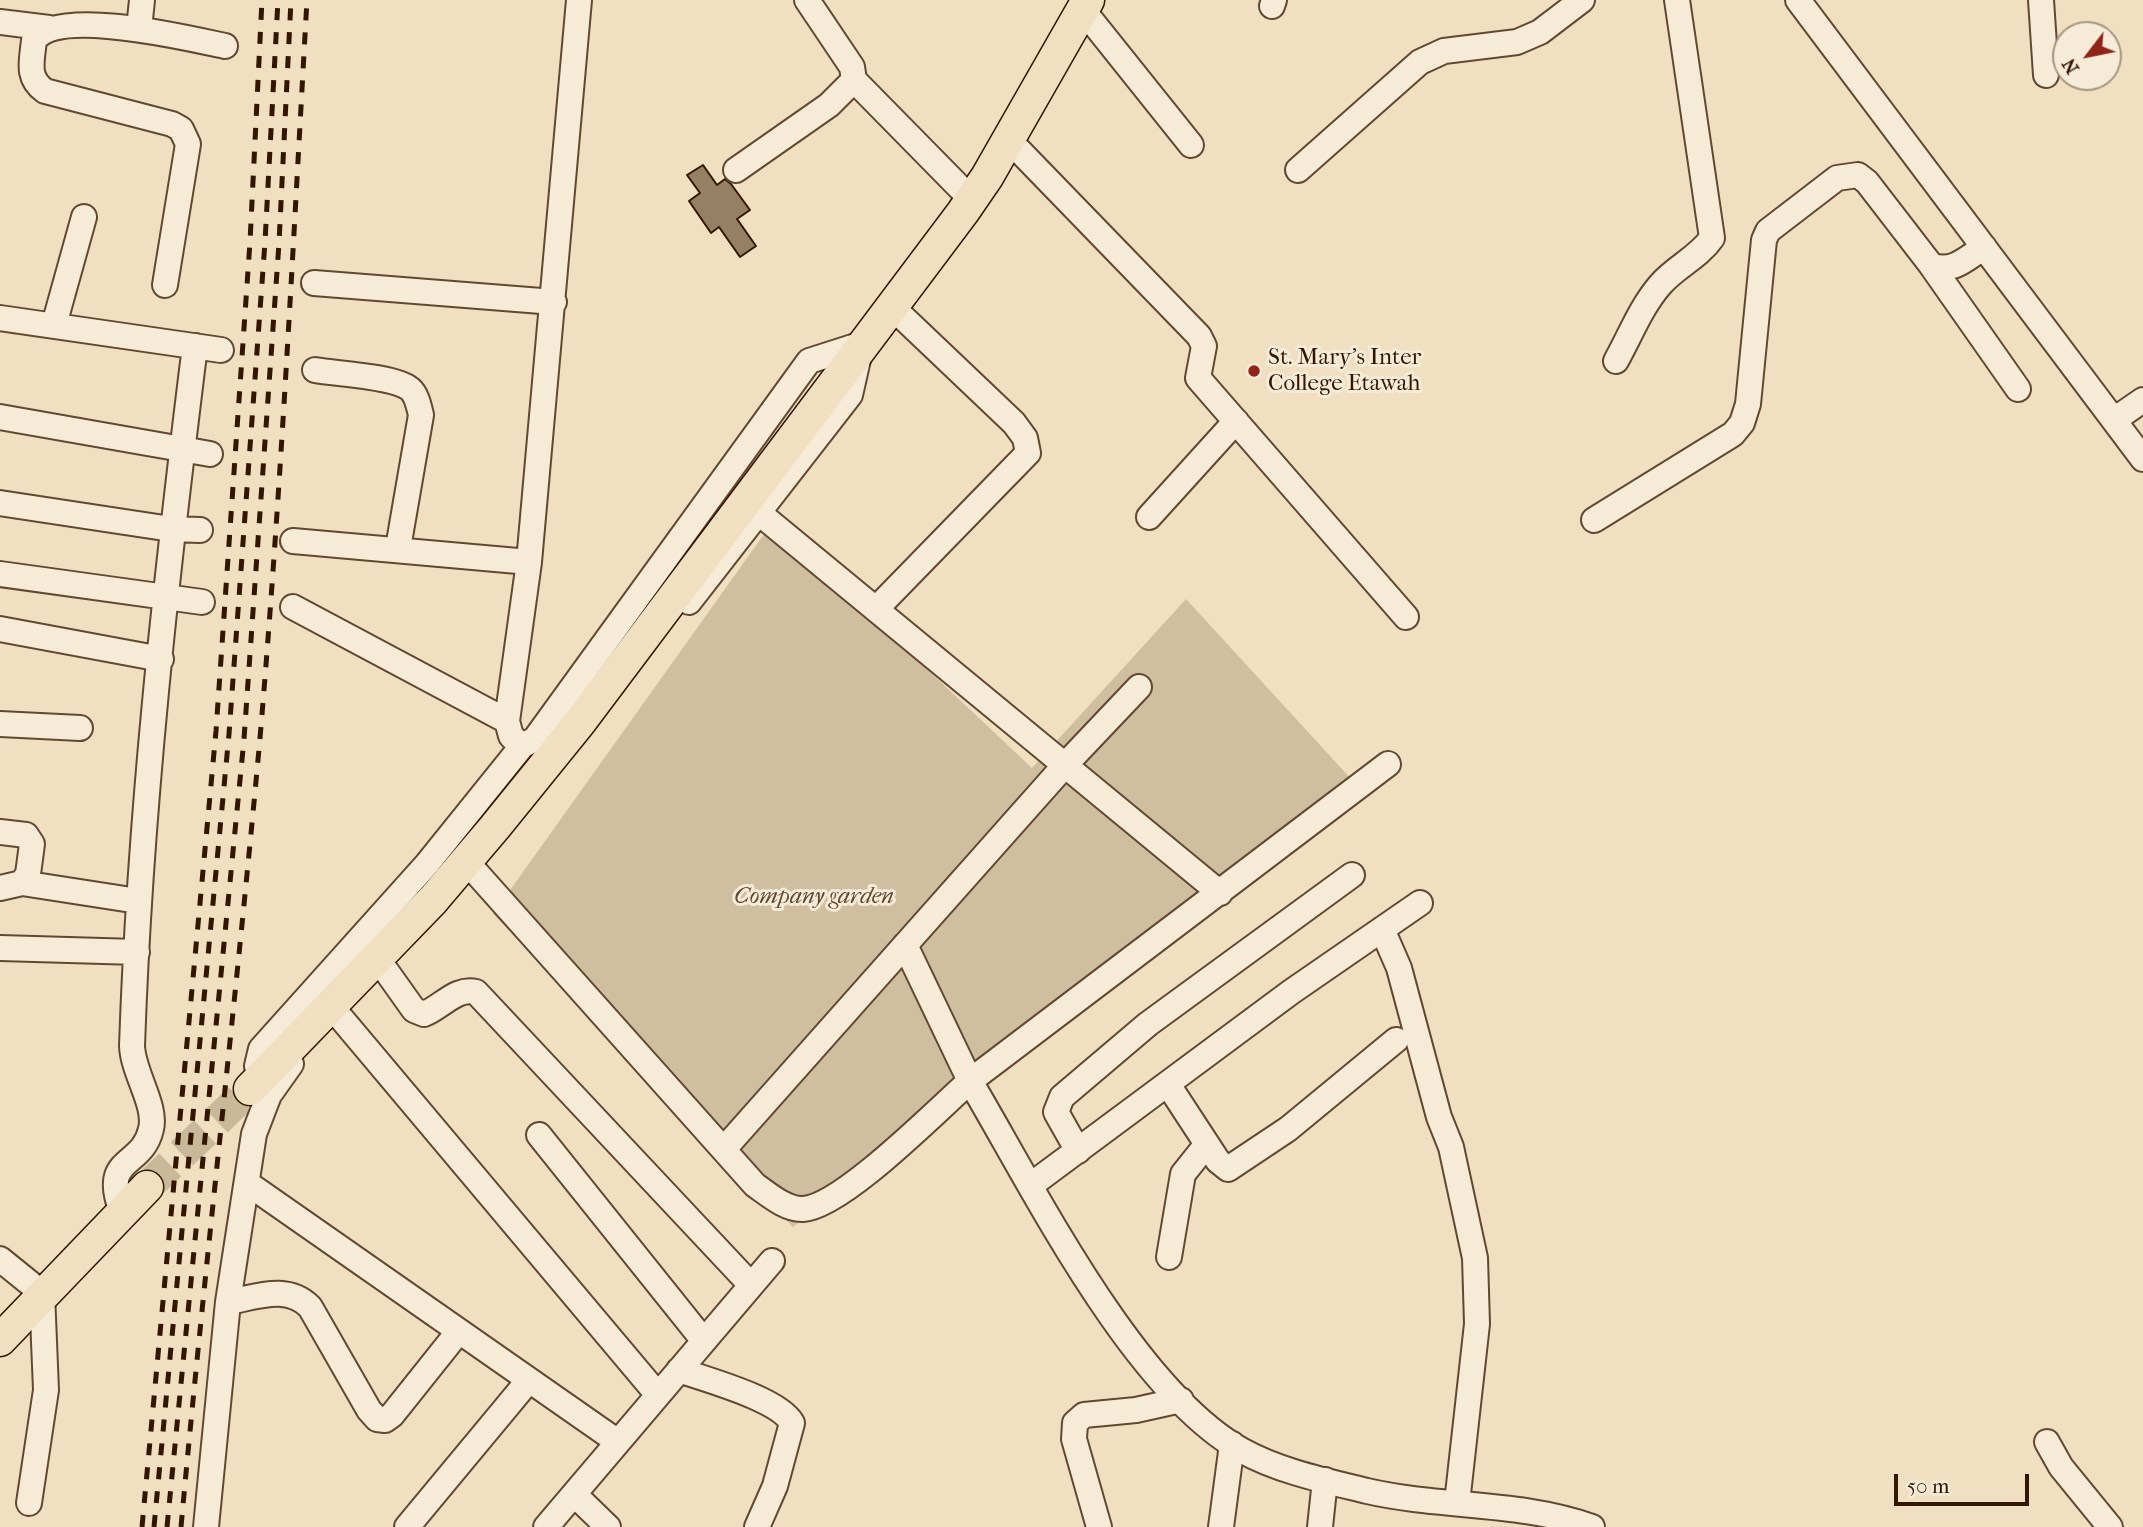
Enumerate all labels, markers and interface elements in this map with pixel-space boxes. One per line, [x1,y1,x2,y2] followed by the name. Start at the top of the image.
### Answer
[2052,21,2122,91] north arrow
[2058,54,2084,78] text: N
[1268,344,1421,398] place label: St. Mary's Inter College Etawah
[1246,363,1262,379] marker: St. Mary's Inter College Etawah
[734,883,894,911] park label: Company garden
[1898,1460,2033,1504] scale bar
[1907,1474,1950,1498] text: 50 m

